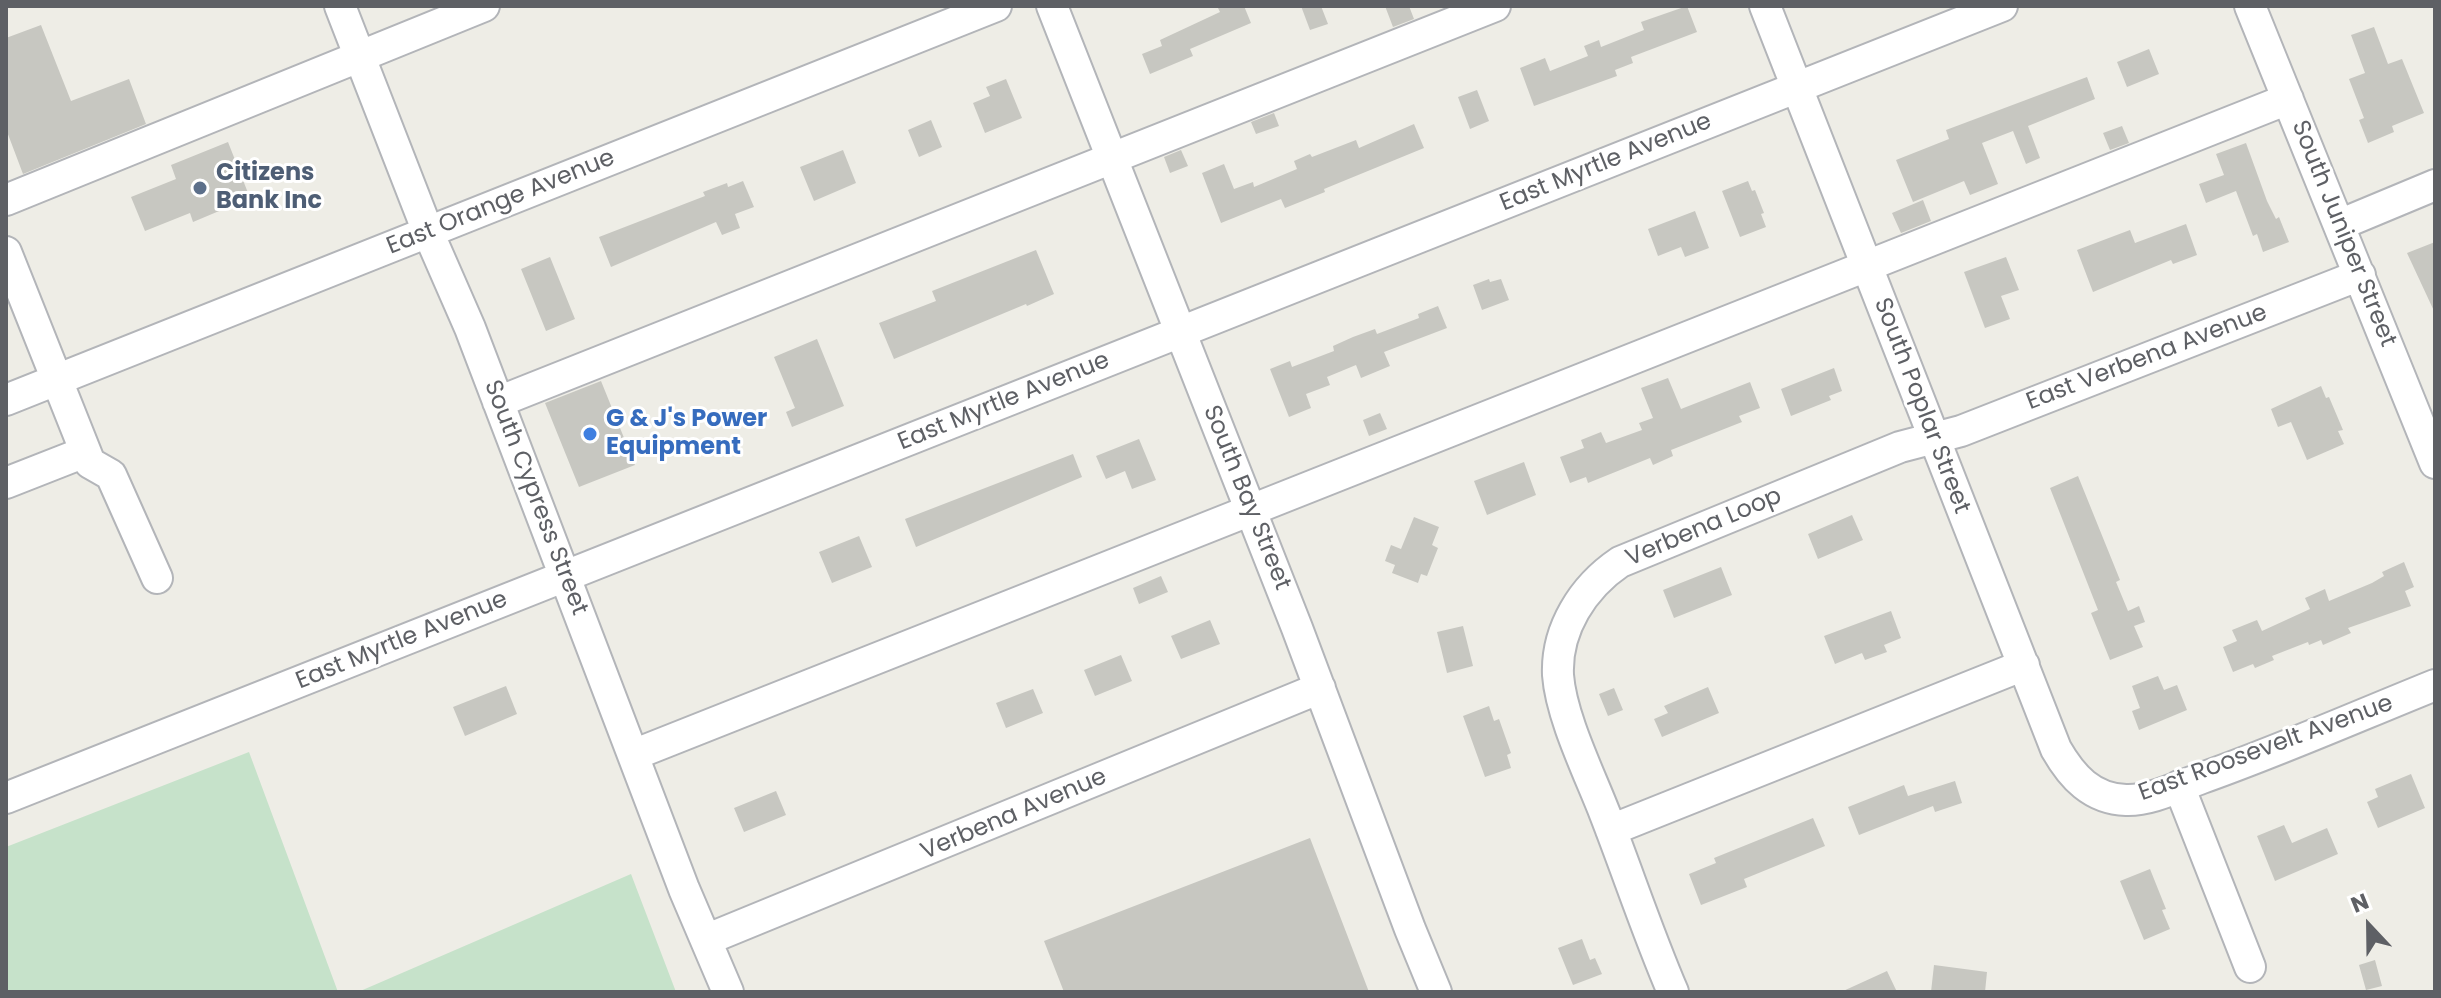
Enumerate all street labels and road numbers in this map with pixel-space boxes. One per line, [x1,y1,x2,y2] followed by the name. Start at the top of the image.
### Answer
[1496,107,1716,219] street label: East Myrtle Avenue
[2284,117,2402,351] street label: South Juniper Street
[383,144,619,262] street label: East Orange Avenue
[1867,294,1975,518] street label: South Poplar Street
[2023,299,2271,417] street label: East Verbena Avenue
[894,346,1114,458] street label: East Myrtle Avenue
[477,377,593,619] street label: South Cypress Street
[1196,402,1296,594] street label: South Bay Street
[1622,482,1786,574] street label: Verbena Loop
[292,585,512,697] street label: East Myrtle Avenue
[2135,690,2397,808] street label: East Roosevelt Avenue
[917,763,1111,867] street label: Verbena Avenue

